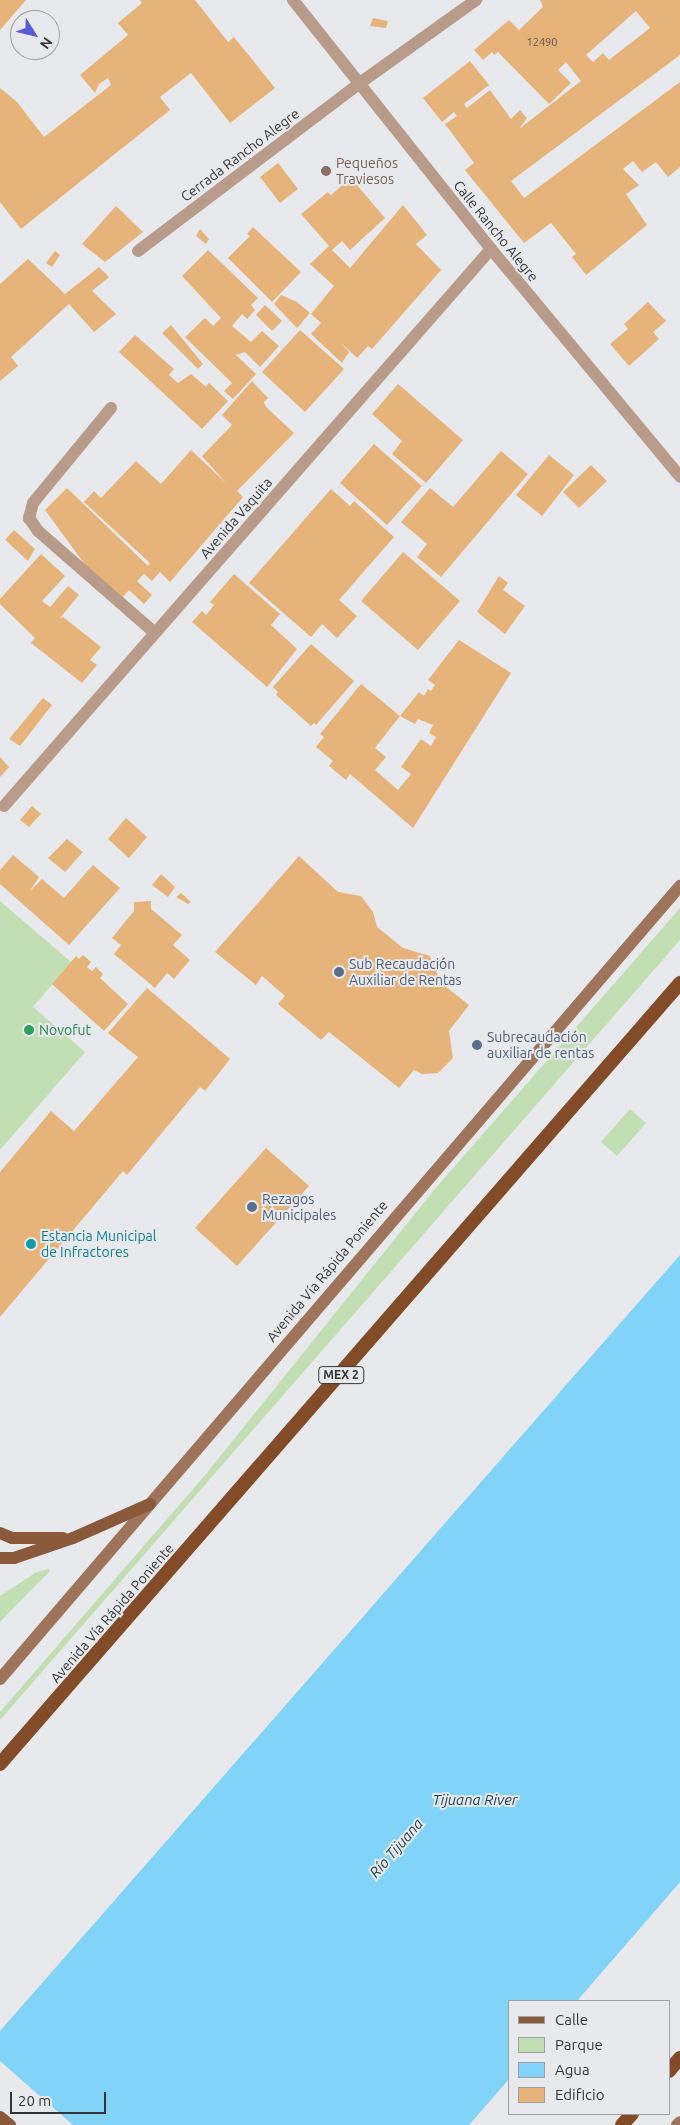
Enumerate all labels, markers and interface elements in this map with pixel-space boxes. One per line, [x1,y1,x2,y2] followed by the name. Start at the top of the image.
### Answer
[10,10,60,60] north arrow
[37,34,56,52] text: N
[526,35,558,49] house number: 12490
[177,105,303,205] street label: Cerrada Rancho Alegre
[336,155,398,188] place label: Pequeños Traviesos
[320,165,332,177] marker: Pequeños Traviesos
[450,177,542,285] street label: Calle Rancho Alegre
[196,474,276,562] street label: Avenida Vaquita
[349,956,462,989] place label: Sub Recaudación Auxiliar de Rentas
[333,966,345,978] marker: Sub Recaudación Auxiliar de Rentas
[39,1022,91,1038] place label: Novofut
[23,1024,35,1036] marker: Novofut
[487,1029,594,1062] place label: Subrecaudación auxiliar de rentas
[471,1039,483,1051] marker: Subrecaudación auxiliar de rentas
[262,1191,336,1224] place label: Rezagos Municipales
[263,1197,391,1345] street label: Avenida Vía Rápida Poniente
[246,1201,258,1213] marker: Rezagos Municipales
[41,1228,156,1260] place label: Estancia Municipal de Infractores
[25,1238,37,1250] marker: Estancia Municipal de Infractores
[317,1366,365,1384] road number: MEX 2
[47,1540,177,1686] street label: Avenida Vía Rápida Poniente
[433,1791,517,1809] water label: Tijuana River
[365,1815,427,1881] water label: Río Tijuana
[508,2000,670,2115] legend
[555,2011,588,2028] text: Calle
[555,2036,603,2053] text: Parque
[555,2061,590,2078] text: Agua
[12,2082,109,2114] scale bar
[555,2086,604,2103] text: Edificio
[18,2092,51,2109] text: 20 m

